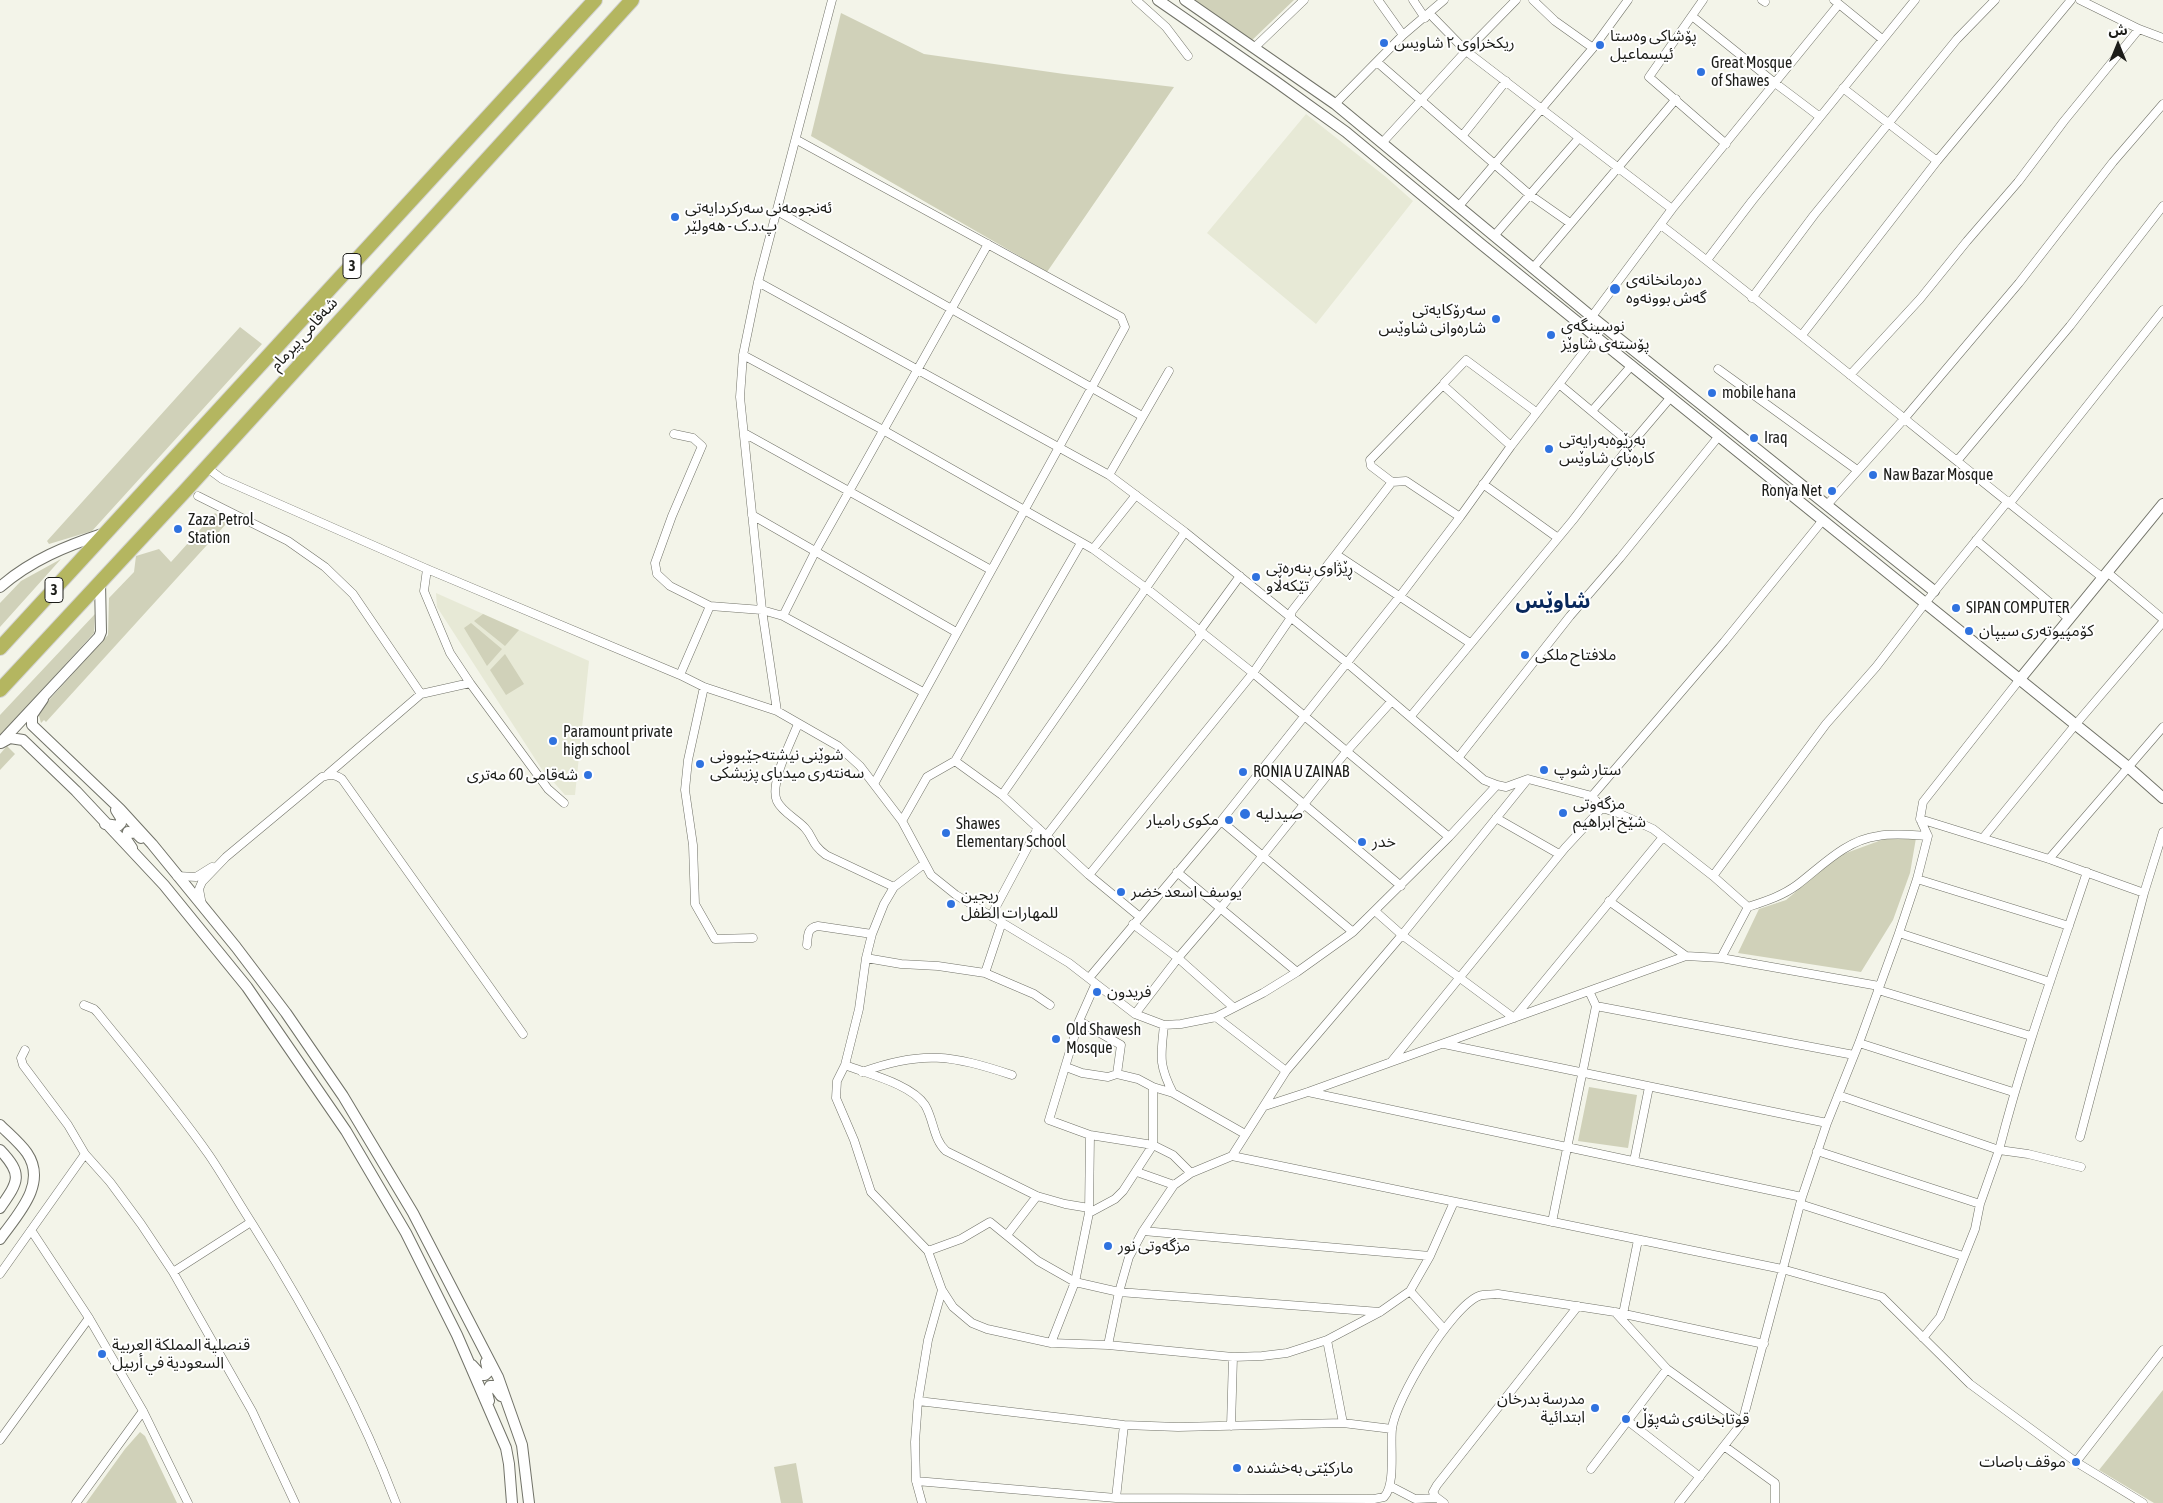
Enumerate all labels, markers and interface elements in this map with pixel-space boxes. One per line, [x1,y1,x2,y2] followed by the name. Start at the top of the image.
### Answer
[2093,20,2143,70] north arrow
[2108,22,2128,38] text: ش
[1610,26,1697,64] place label: پۆشاکی وەستا ئیسماعیل
[1394,33,1515,53] place label: ريكخراوى ۲ شاويس
[1378,37,1390,49] marker: ريكخراوى ۲ شاويس
[1594,39,1606,51] marker: پۆشاکی وەستا ئیسماعیل
[1711,53,1792,91] place label: Great Mosque of Shawes
[1695,66,1707,78] marker: Great Mosque of Shawes
[685,198,832,236] place label: ئەنجومەنی سەرکردایەتی پ.د.ک - هەولێر
[669,211,681,223] marker: ئەنجومەنی سەرکردایەتی پ.د.ک - هەولێر
[343,254,361,278] road number: 3
[1626,270,1707,308] place label: دەرمانخانەی گەش بوونەوە
[1608,282,1622,296] marker: دەرمانخانەی گەش بوونەوە
[266,293,342,375] street label: شەقامی پیرمام
[1378,300,1486,338] place label: سەرۆکایەتی شارەوانی شاوێس
[1490,313,1502,325] marker: سەرۆکایەتی شارەوانی شاوێس
[1561,316,1649,354] place label: نوسینگەی پۆستەی شاوێز
[1545,329,1557,341] marker: نوسینگەی پۆستەی شاوێز
[1722,383,1796,403] place label: mobile hana
[1706,387,1718,399] marker: mobile hana
[1764,428,1788,448] place label: Iraq
[1559,430,1655,468] place label: بەڕێوەبەرایەتی کارەبای شاوێس
[1748,432,1760,444] marker: Iraq
[1543,443,1555,455] marker: بەڕێوەبەرایەتی کارەبای شاوێس
[1883,465,1993,485] place label: Naw Bazar Mosque
[1867,469,1879,481] marker: Naw Bazar Mosque
[1761,481,1822,501] place label: Ronya Net
[1826,485,1838,497] marker: Ronya Net
[188,510,254,548] place label: Zaza Petrol Station
[172,523,184,535] marker: Zaza Petrol Station
[1266,558,1353,596] place label: ڕێژاوی بنەرەتی تێکەڵاو
[1250,571,1262,583] marker: ڕێژاوی بنەرەتی تێکەڵاو
[45,578,63,602] road number: 3
[1516,588,1590,614] district label: شاوێس
[1966,598,2070,618] place label: SIPAN COMPUTER
[1950,602,1962,614] marker: SIPAN COMPUTER
[1979,621,2094,641] place label: کۆمپیوتەری سیپان
[1963,625,1975,637] marker: کۆمپیوتەری سیپان
[1535,645,1616,665] place label: ملافتاح ملکی
[1519,649,1531,661] marker: ملافتاح ملکی
[563,722,673,760] place label: Paramount private high school
[547,735,559,747] marker: Paramount private high school
[710,745,864,783] place label: شوێنی نیشتەجێبوونی سەنتەری میدیای پزیشکی
[694,758,706,770] marker: شوێنی نیشتەجێبوونی سەنتەری میدیای پزیشکی
[1554,760,1621,780] place label: ستار شوپ
[1253,762,1349,782] place label: RONIA U ZAINAB
[1538,764,1550,776] marker: ستار شوپ
[467,765,578,785] place label: شەقامی 60 مەتری
[1237,766,1249,778] marker: RONIA U ZAINAB
[582,769,594,781] marker: شەقامی 60 مەتری
[1573,794,1646,832] place label: مزگەوتی شێخ ابراهیم
[1256,804,1303,824] place label: صیدلیە
[1238,807,1252,821] marker: صیدلیە
[1557,807,1569,819] marker: مزگەوتی شێخ ابراهیم
[1146,810,1219,830] place label: مکوی رامیار
[956,814,1066,852] place label: Shawes Elementary School
[1223,814,1235,826] marker: مکوی رامیار
[940,827,952,839] marker: Shawes Elementary School
[1372,832,1396,852] place label: خدر
[1356,836,1368,848] marker: خدر
[1131,882,1242,902] place label: يوسف اسعد خضر
[961,885,1058,923] place label: ريجين للمهارات الطفل
[1115,886,1127,898] marker: يوسف اسعد خضر
[945,898,957,910] marker: ريجين للمهارات الطفل
[1107,982,1151,1002] place label: فريدون
[1091,986,1103,998] marker: فريدون
[1066,1020,1141,1058] place label: Old Shawesh Mosque
[1050,1033,1062,1045] marker: Old Shawesh Mosque
[1118,1236,1190,1256] place label: مزگەوتی نور
[1102,1240,1114,1252] marker: مزگەوتی نور
[112,1335,250,1373] place label: قنصلية المملكة العربية السعودية في أربيل
[96,1348,108,1360] marker: قنصلية المملكة العربية السعودية في أربيل
[1497,1389,1585,1427] place label: مدرسة بدرخان ابتدائية
[1589,1402,1601,1414] marker: مدرسة بدرخان ابتدائية
[1636,1409,1750,1429] place label: قوتابخانەی شەپۆڵ
[1620,1413,1632,1425] marker: قوتابخانەی شەپۆڵ
[1979,1452,2066,1472] place label: موقف باصات
[2070,1456,2082,1468] marker: موقف باصات
[1247,1458,1353,1478] place label: مارکێتی بەخشندە
[1231,1462,1243,1474] marker: مارکێتی بەخشندە

